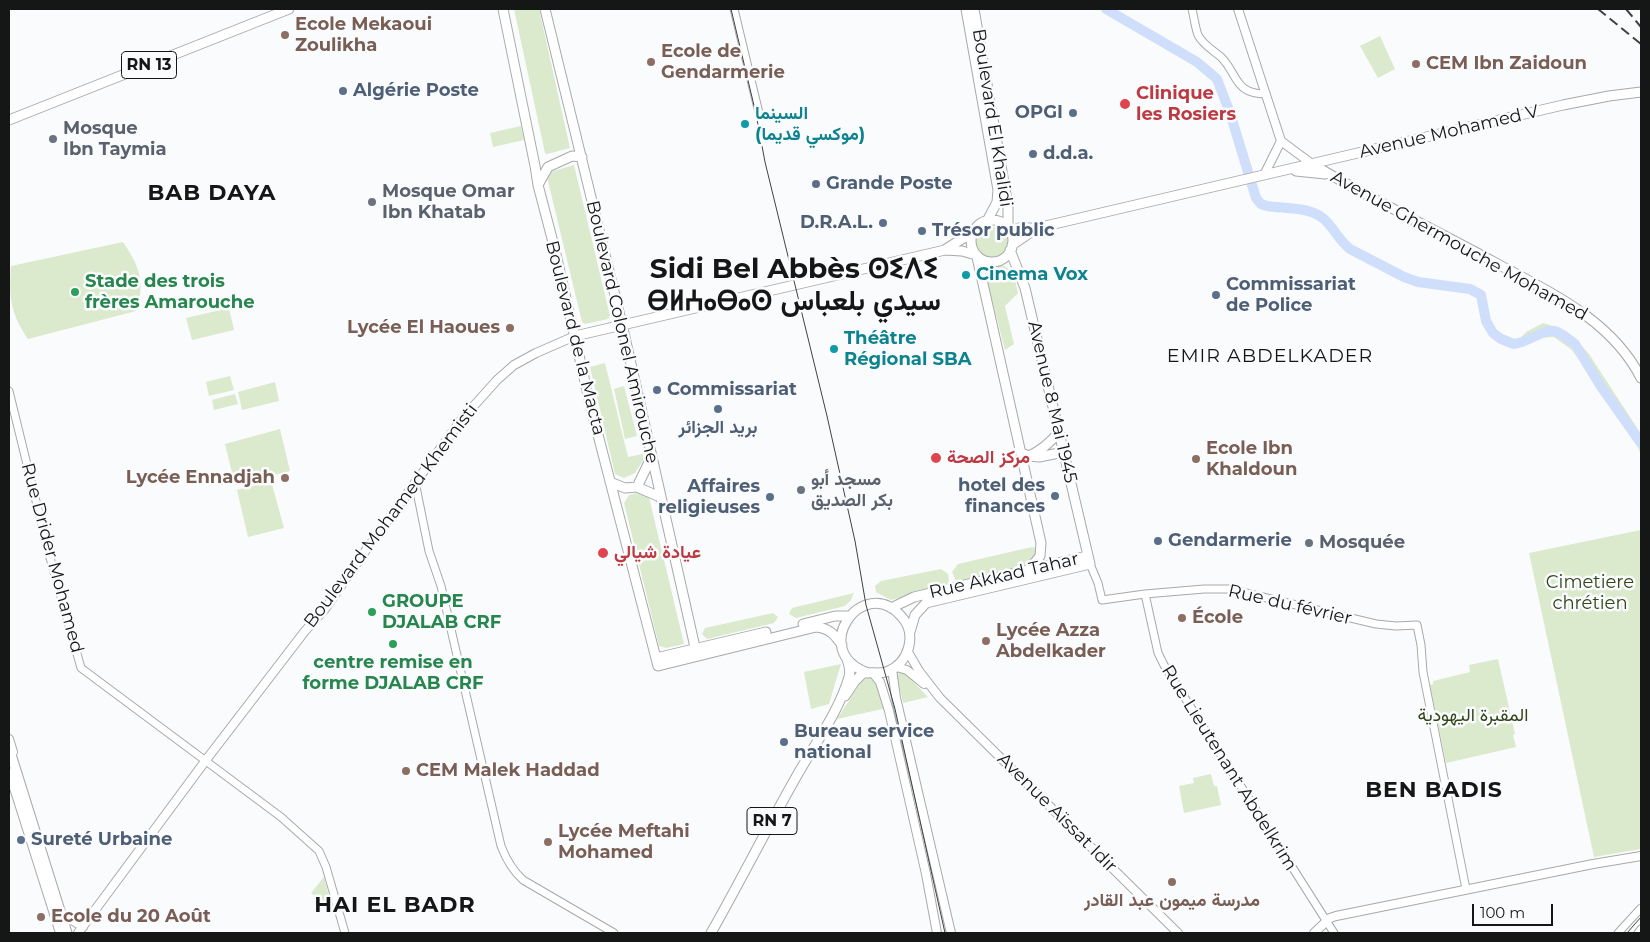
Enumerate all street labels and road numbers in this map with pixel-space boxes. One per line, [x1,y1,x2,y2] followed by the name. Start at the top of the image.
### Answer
[967,27,1017,209] street label: Boulevard El Khalidi
[122,52,176,78] road number: RN 13
[1357,101,1541,163] street label: Avenue Mohamed V
[1327,166,1591,326] street label: Avenue Ghermouche Mohamed
[581,198,663,466] street label: Boulevard Colonel Amirouche
[540,238,610,438] street label: Boulevard de la Macta
[1023,319,1081,485] street label: Avenue 8 Mai 1945
[300,400,482,632] street label: Boulevard Mohamed Khemisti
[16,461,88,655] street label: Rue Drider Mohamed
[927,548,1081,604] street label: Rue Akkad Tahar
[1226,580,1354,630] street label: Rue du février
[1157,661,1301,875] street label: Rue Lieutenant Abdelkrim
[993,749,1121,877] street label: Avenue Aïssat Idir
[747,808,797,834] road number: RN 7

